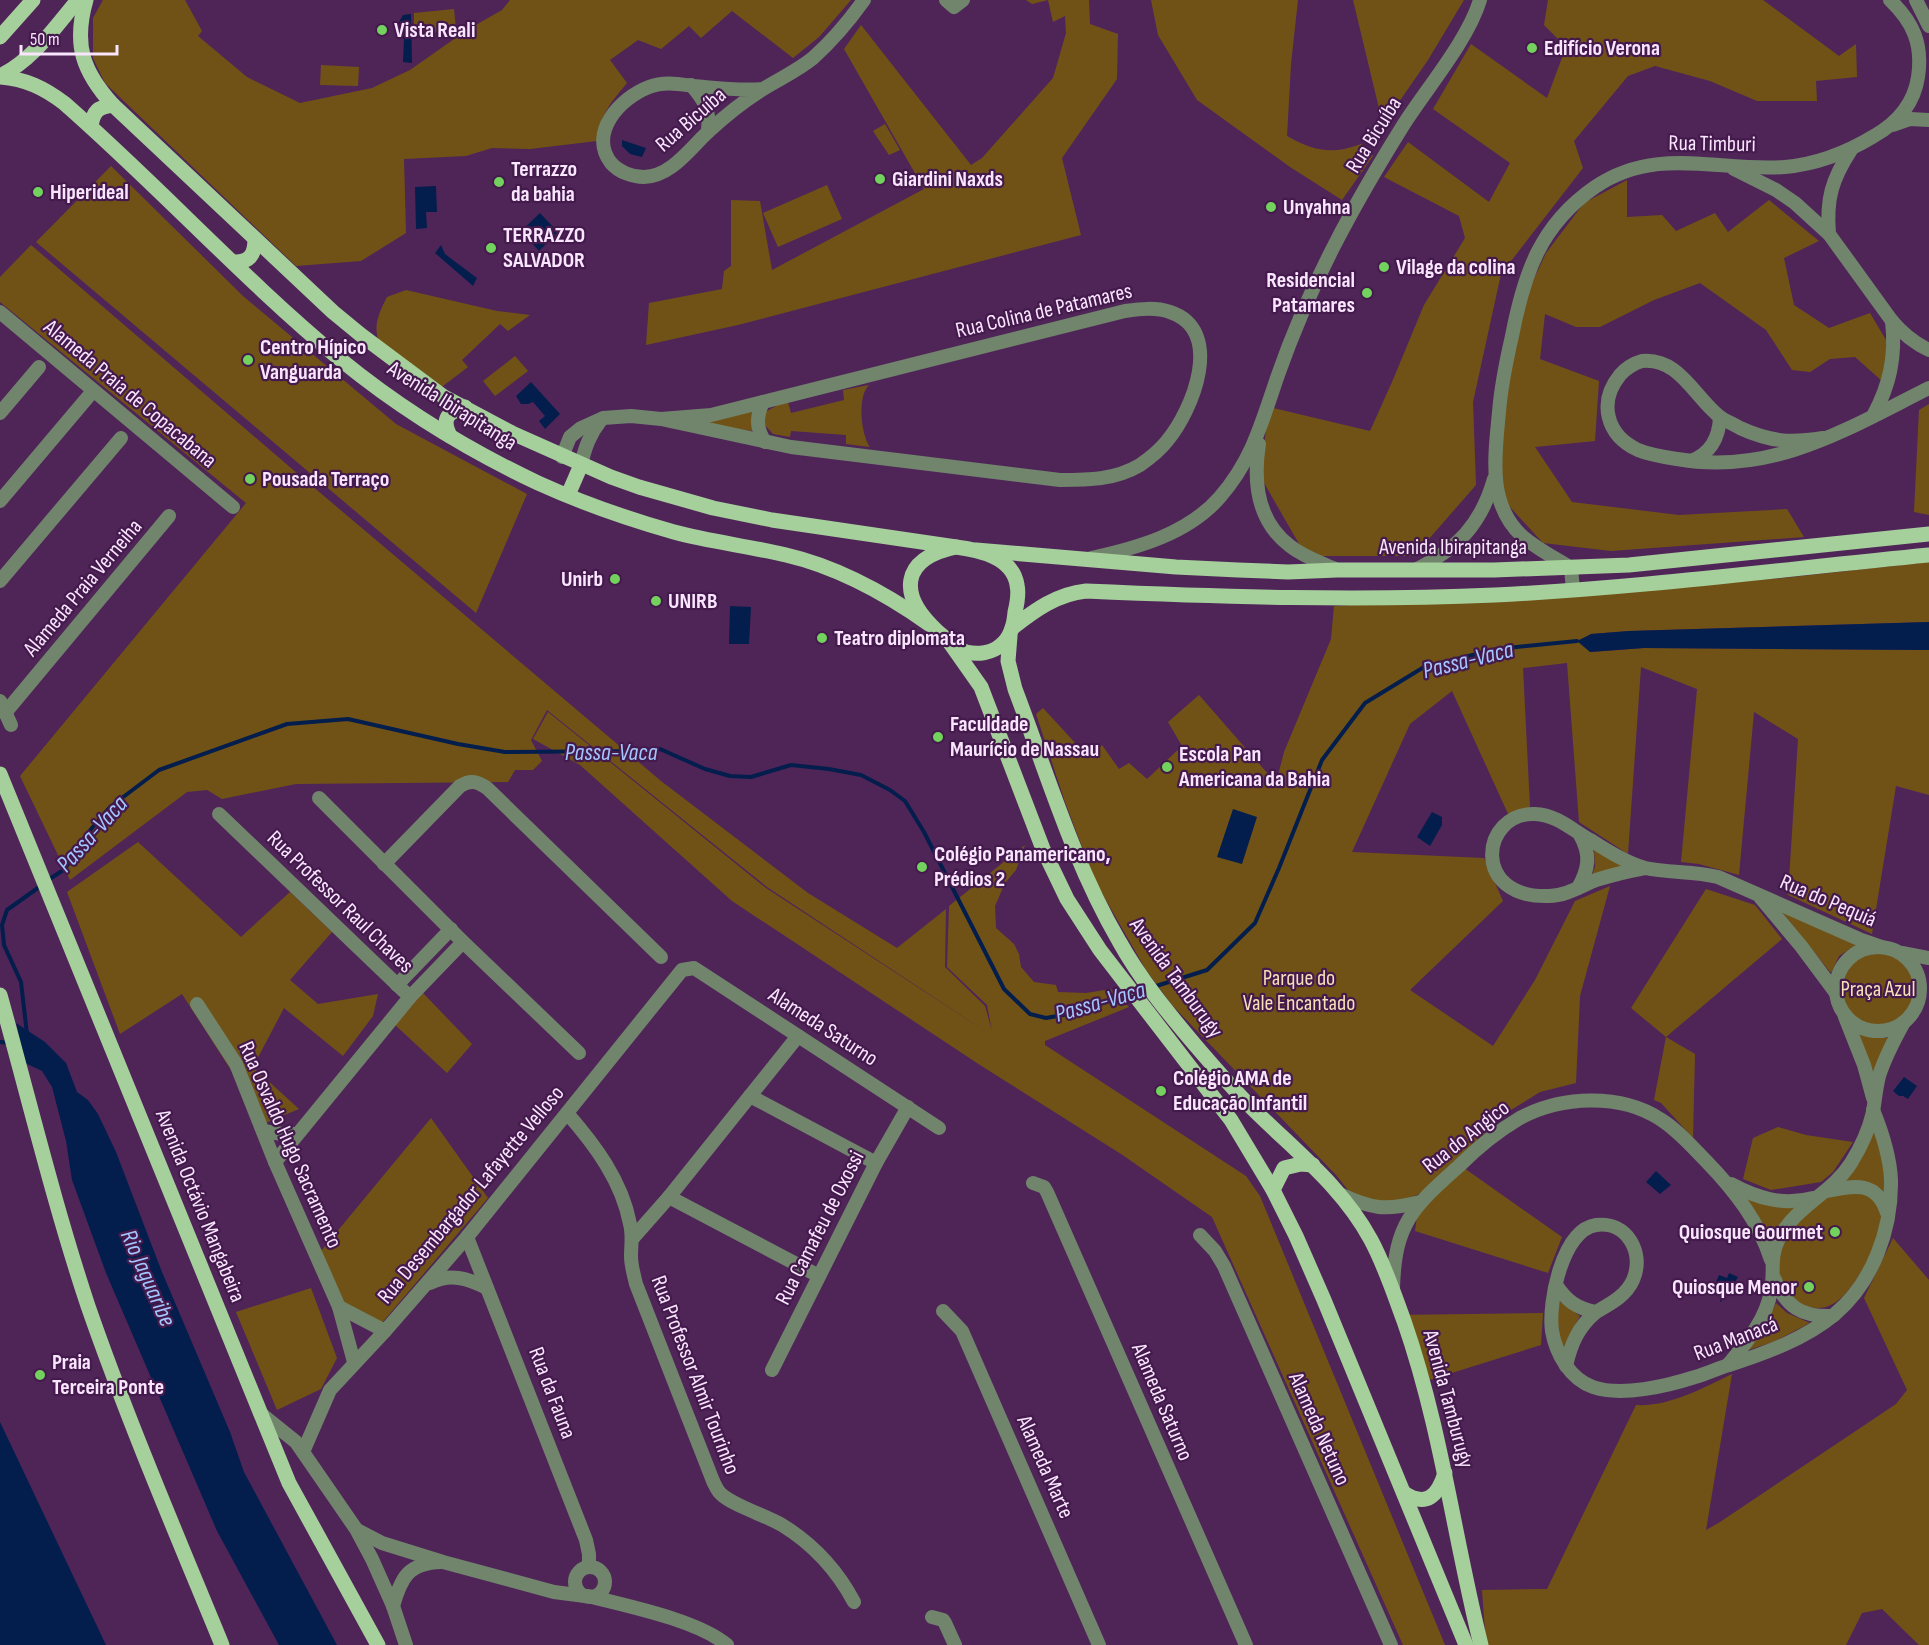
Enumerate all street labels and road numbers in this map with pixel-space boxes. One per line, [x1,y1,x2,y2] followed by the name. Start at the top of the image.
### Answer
[650,82,732,158] street label: Rua Bicuíba
[1340,92,1408,178] street label: Rua Bicuíba
[1668,130,1756,158] street label: Rua Timburi
[953,278,1135,344] street label: Rua Colina de Patamares
[37,313,222,474] street label: Alameda Praia de Copacabana
[381,355,522,457] street label: Avenida Ibirapitanga
[17,514,148,663] street label: Alameda Praia Verneiha
[1378,534,1527,561] street label: Avenida Ibirapitanga
[261,825,419,979] street label: Rua Professor Raul Chaves
[1776,869,1880,933] street label: Rua do Pequiá
[1123,912,1229,1044] street label: Avenida Tamburugy
[762,981,883,1072] street label: Alameda Saturno
[232,1037,348,1253] street label: Rua Osvaldo Hugo Sacramento
[372,1080,570,1310] street label: Rua Desembargador Lafayette Velloso
[1417,1095,1515,1179] street label: Rua do Angico
[149,1105,251,1306] street label: Avenida Octávio Mangabeira
[770,1147,870,1309] street label: Rua Camafeu de Oxossi
[645,1272,745,1478] street label: Rua Professor Almir Tourinho
[1690,1311,1782,1367] street label: Rua Manacá
[1416,1326,1480,1471] street label: Avenida Tamburugy
[1125,1338,1199,1465] street label: Alameda Saturno
[522,1343,582,1443] street label: Rua da Fauna
[1282,1367,1356,1490] street label: Alameda Netuno
[1010,1410,1080,1523] street label: Alameda Marte

